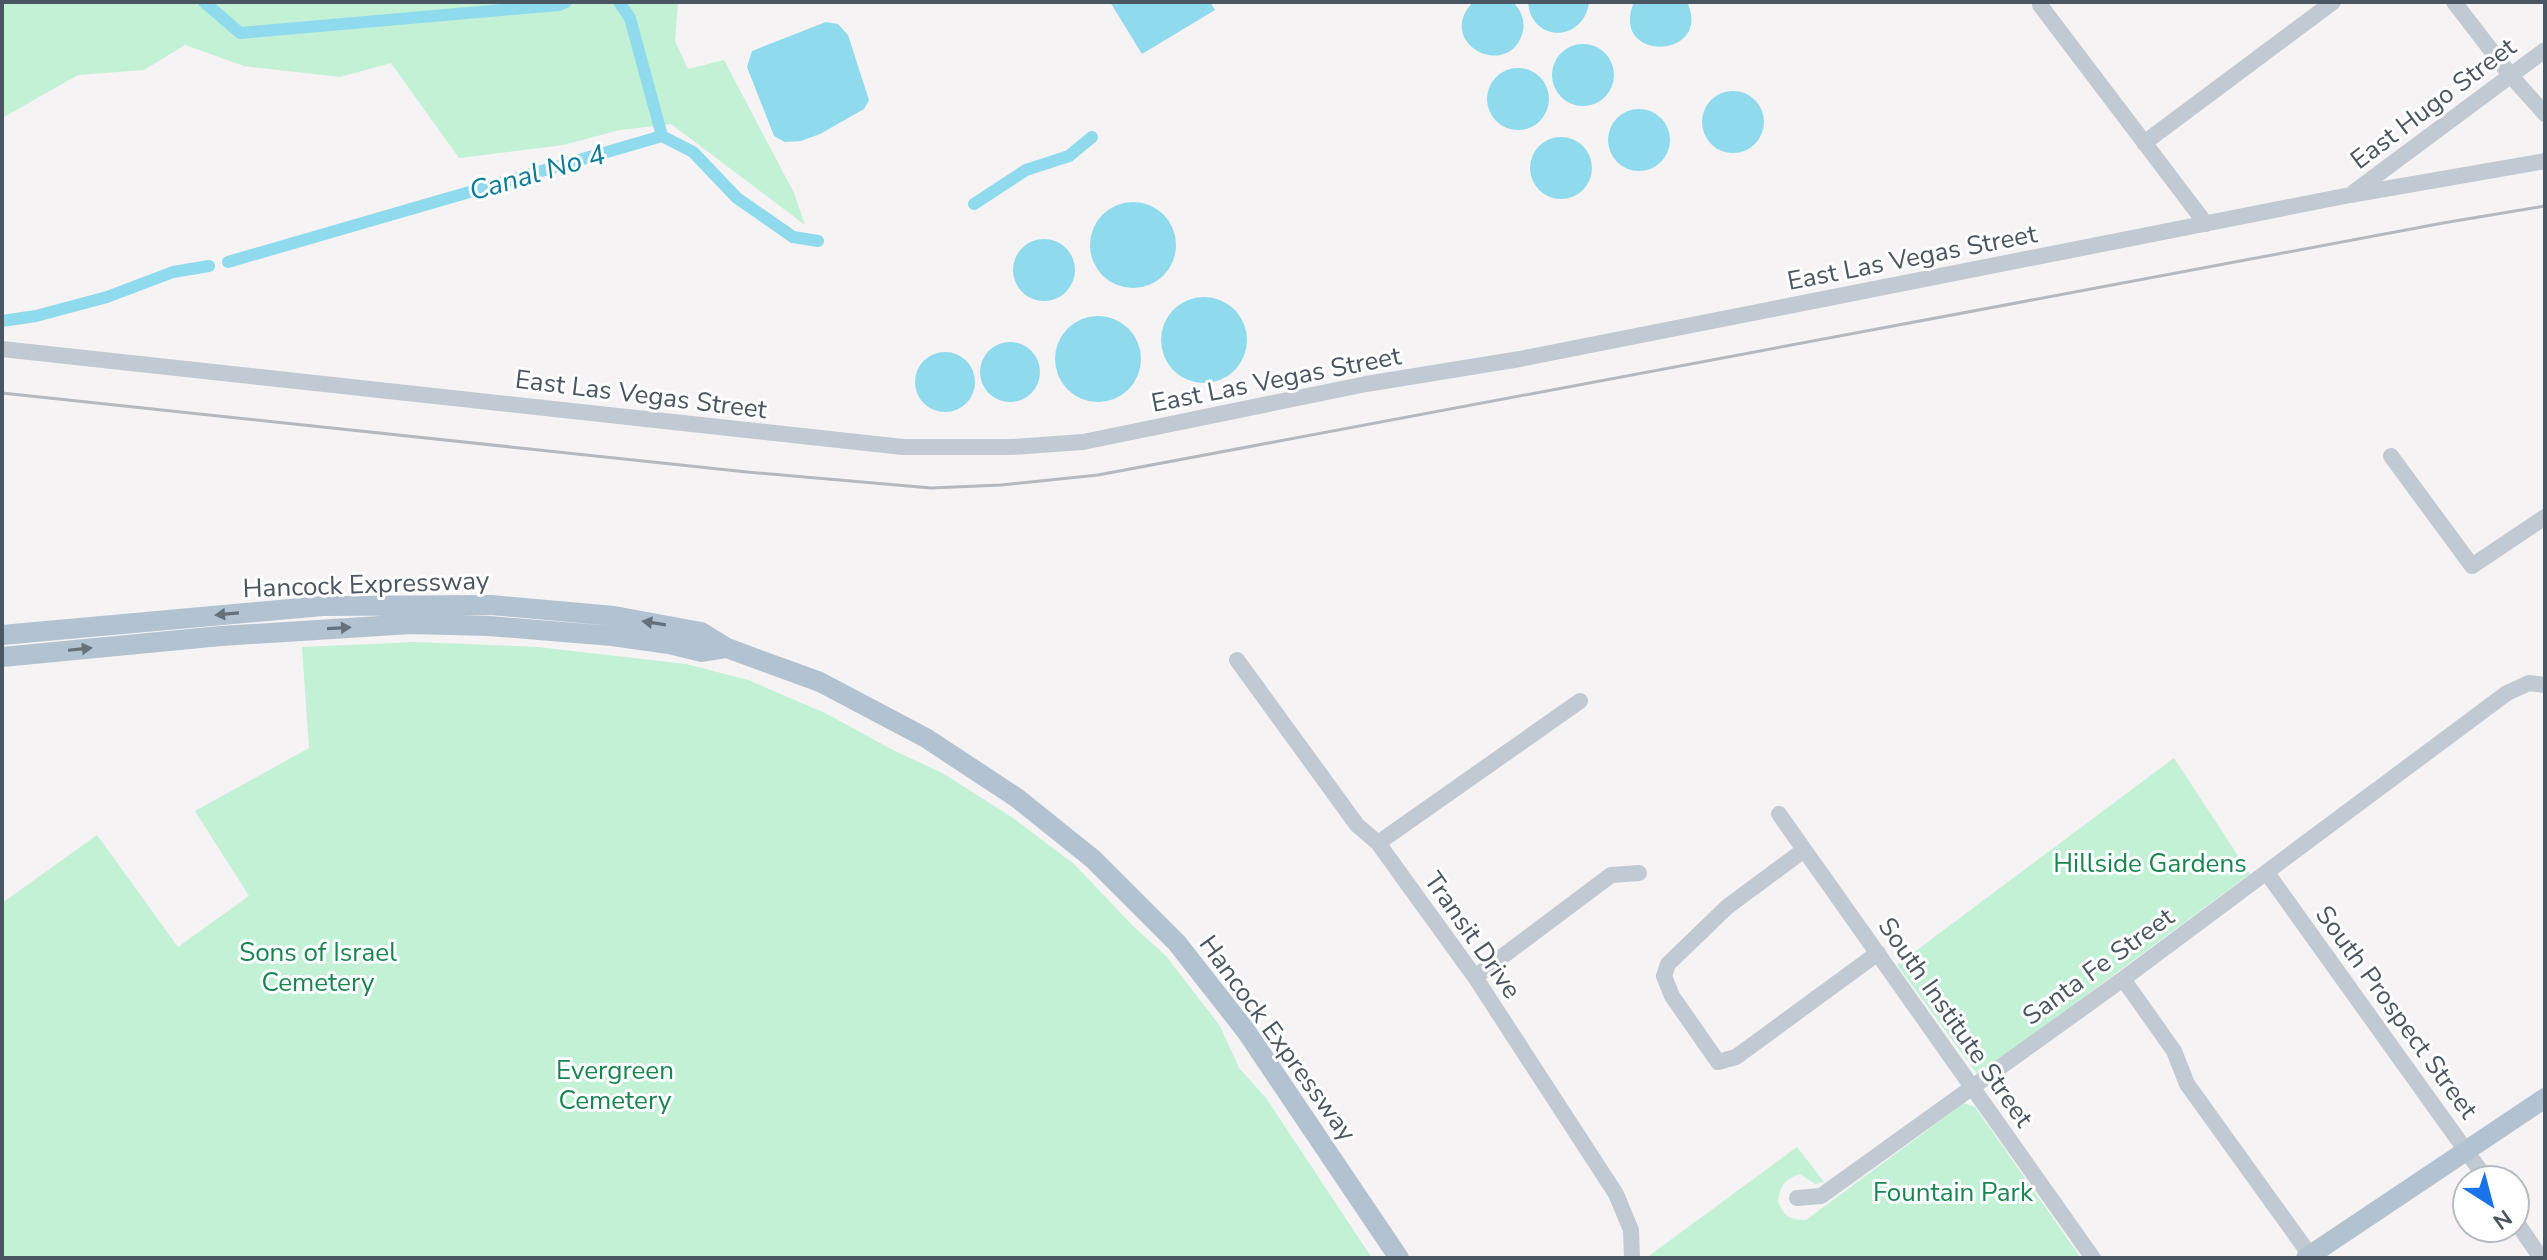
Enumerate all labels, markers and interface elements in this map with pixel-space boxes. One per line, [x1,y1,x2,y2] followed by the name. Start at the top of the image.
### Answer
[2343,29,2524,177] street label: East Hugo Street
[465,135,610,210] water label: Canal No 4
[1784,216,2041,299] street label: East Las Vegas Street
[1148,338,1405,421] street label: East Las Vegas Street
[513,362,770,427] street label: East Las Vegas Street
[242,563,490,606] street label: Hancock Expressway
[214,608,239,621] one-way arrow
[641,616,666,628] one-way arrow
[327,621,352,634] one-way arrow
[67,642,92,655] one-way arrow
[2053,846,2247,881] park label: Hillside Gardens
[1416,865,1529,1006] street label: Transit Drive
[2015,899,2182,1033] street label: Santa Fe Street
[2307,899,2486,1127] street label: South Prospect Street
[1870,910,2042,1135] street label: South Institute Street
[1191,928,1365,1149] street label: Hancock Expressway
[239,935,397,1000] park label: Sons of Israel Cemetery
[556,1053,674,1118] park label: Evergreen Cemetery
[2451,1164,2531,1244] north arrow
[1873,1175,2034,1210] park label: Fountain Park
[2487,1202,2518,1236] text: N

